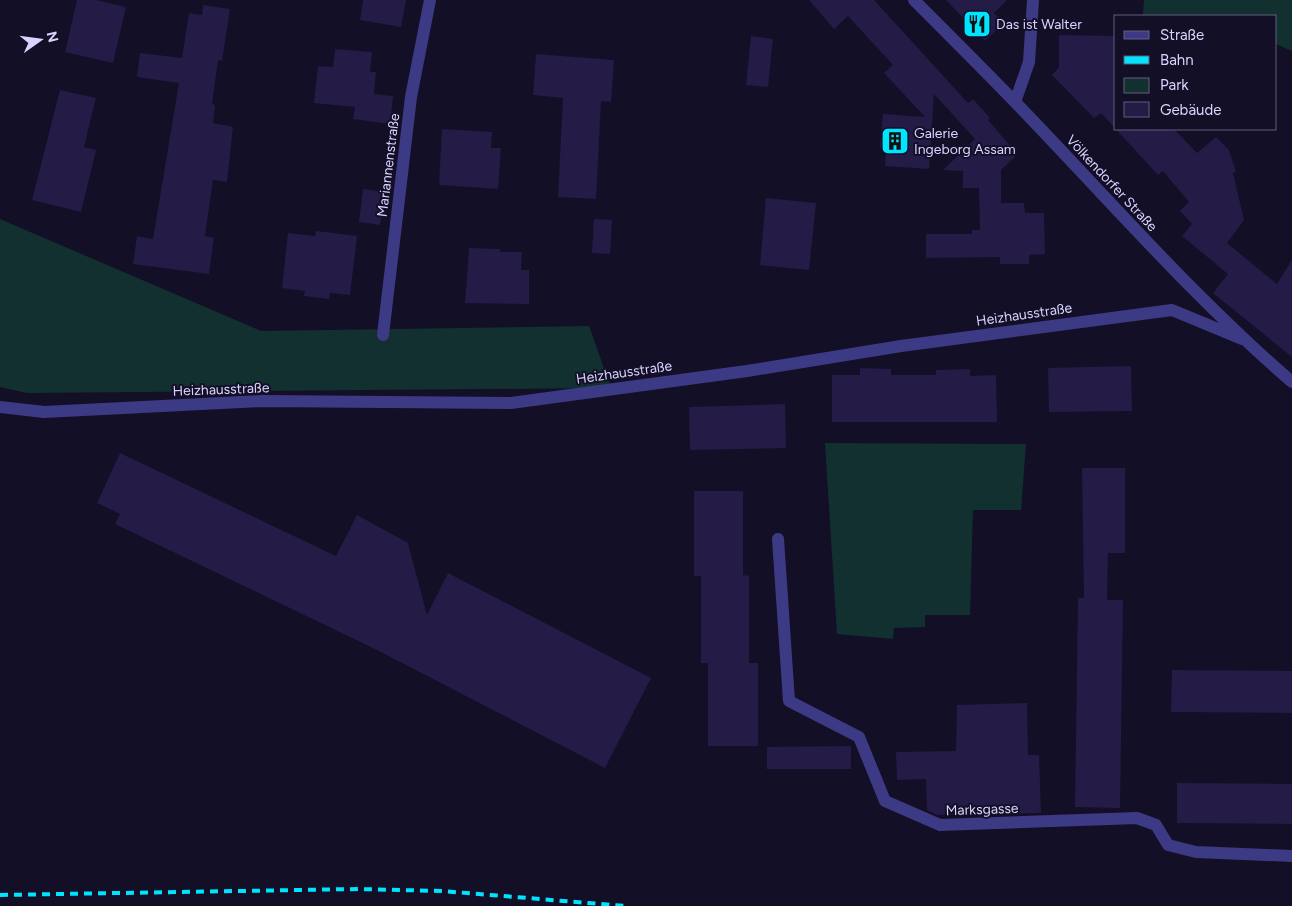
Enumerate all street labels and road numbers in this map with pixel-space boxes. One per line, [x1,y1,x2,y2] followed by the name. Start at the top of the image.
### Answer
[374,112,403,218] street label: Mariannenstraße
[1063,132,1161,235] street label: Völkendorfer Straße
[975,299,1074,330] street label: Heizhausstraße
[575,357,674,388] street label: Heizhausstraße
[172,379,270,400] street label: Heizhausstraße
[945,800,1019,819] street label: Marksgasse

